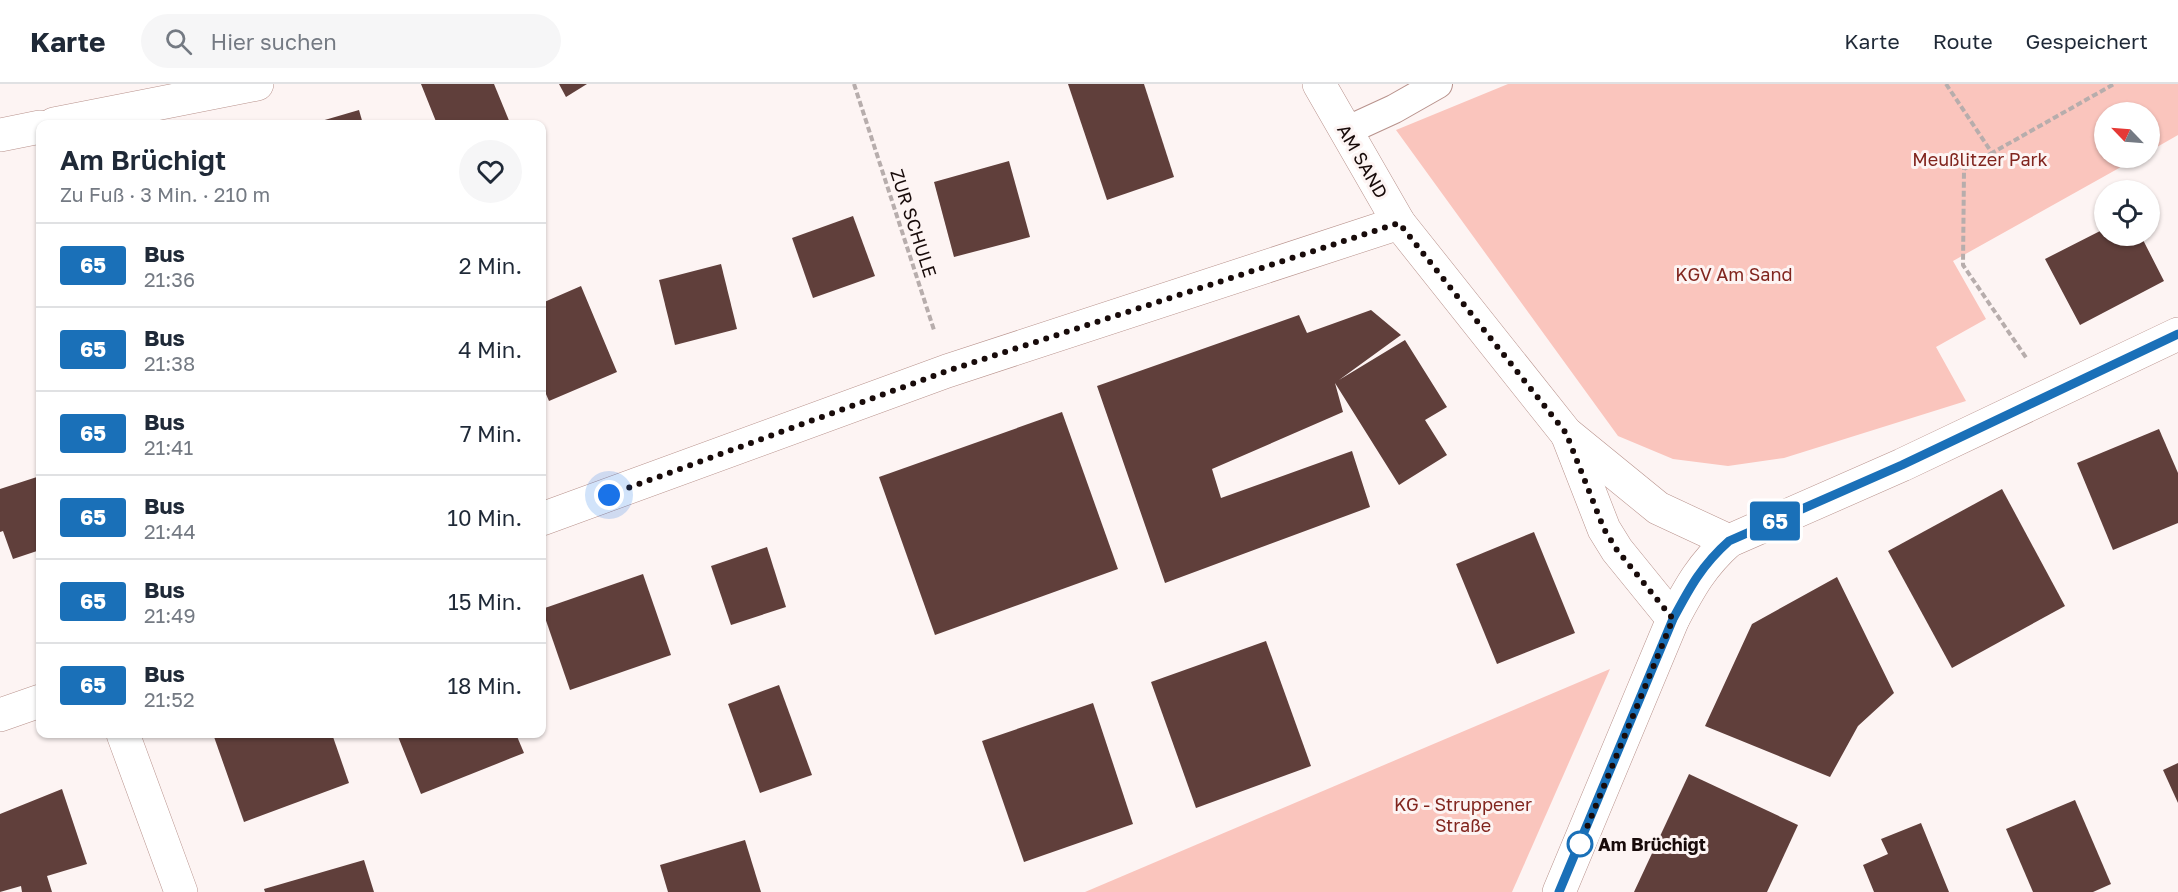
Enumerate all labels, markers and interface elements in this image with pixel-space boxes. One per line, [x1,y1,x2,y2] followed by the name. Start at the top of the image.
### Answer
[141,14,561,68] search box
[30,25,105,58] text: Karte
[162,25,195,58] icon: search
[210,28,337,55] text: Hier suchen
[1844,28,1900,54] text: Karte
[1933,28,1993,54] text: Route
[2026,28,2148,54] text: Gespeichert
[2094,102,2160,168] north arrow
[2094,102,2160,246] map controls
[1333,120,1393,202] street label: AM SAND
[459,140,522,203] button: heart
[60,143,226,176] text: Am Brüchigt
[1912,148,2048,170] park label: Meußlitzer Park
[886,166,942,280] street label: ZUR SCHULE
[2094,180,2160,246] button: locate
[60,182,270,206] text: Zu Fuß · 3 Min. · 210 m
[144,240,185,267] text: Bus
[80,252,106,278] text: 65
[459,252,522,279] text: 2 Min.
[1675,263,1793,285] park label: KGV Am Sand
[144,267,195,291] text: 21:36
[144,324,185,351] text: Bus
[80,336,106,362] text: 65
[458,336,522,363] text: 4 Min.
[144,351,195,375] text: 21:38
[144,408,185,435] text: Bus
[80,420,106,446] text: 65
[460,420,522,447] text: 7 Min.
[144,435,193,459] text: 21:41
[594,480,624,510] your location
[144,492,185,519] text: Bus
[1748,502,1802,540] line badge: 65
[80,504,106,530] text: 65
[447,504,522,531] text: 10 Min.
[1762,508,1788,534] text: 65
[144,519,196,543] text: 21:44
[144,576,185,603] text: Bus
[80,588,106,614] text: 65
[448,588,522,615] text: 15 Min.
[144,603,196,627] text: 21:49
[144,660,185,687] text: Bus
[80,672,106,698] text: 65
[447,672,522,699] text: 18 Min.
[144,687,195,711] text: 21:52
[1394,793,1532,836] park label: KG - Struppener Straße
[1567,831,1593,857] marker: Am Brüchigt
[1598,833,1706,855] place label: Am Brüchigt

